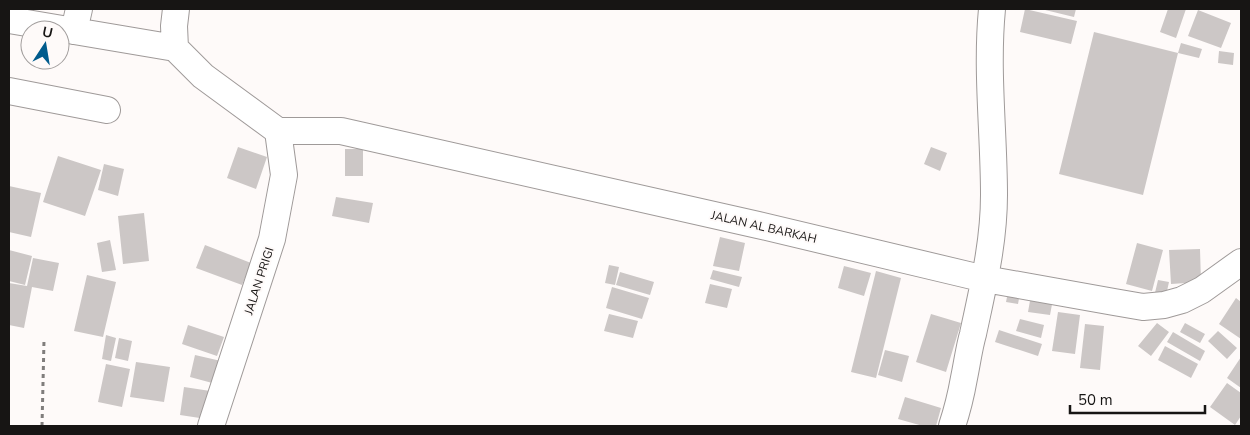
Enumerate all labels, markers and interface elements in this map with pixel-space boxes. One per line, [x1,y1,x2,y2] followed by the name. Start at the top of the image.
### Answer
[20,20,70,70] north arrow
[41,22,55,43] text: U
[709,207,818,247] street label: JALAN AL BARKAH
[240,245,277,318] street label: JALAN PRIGI
[1070,382,1205,414] scale bar
[1078,390,1113,410] text: 50 m

